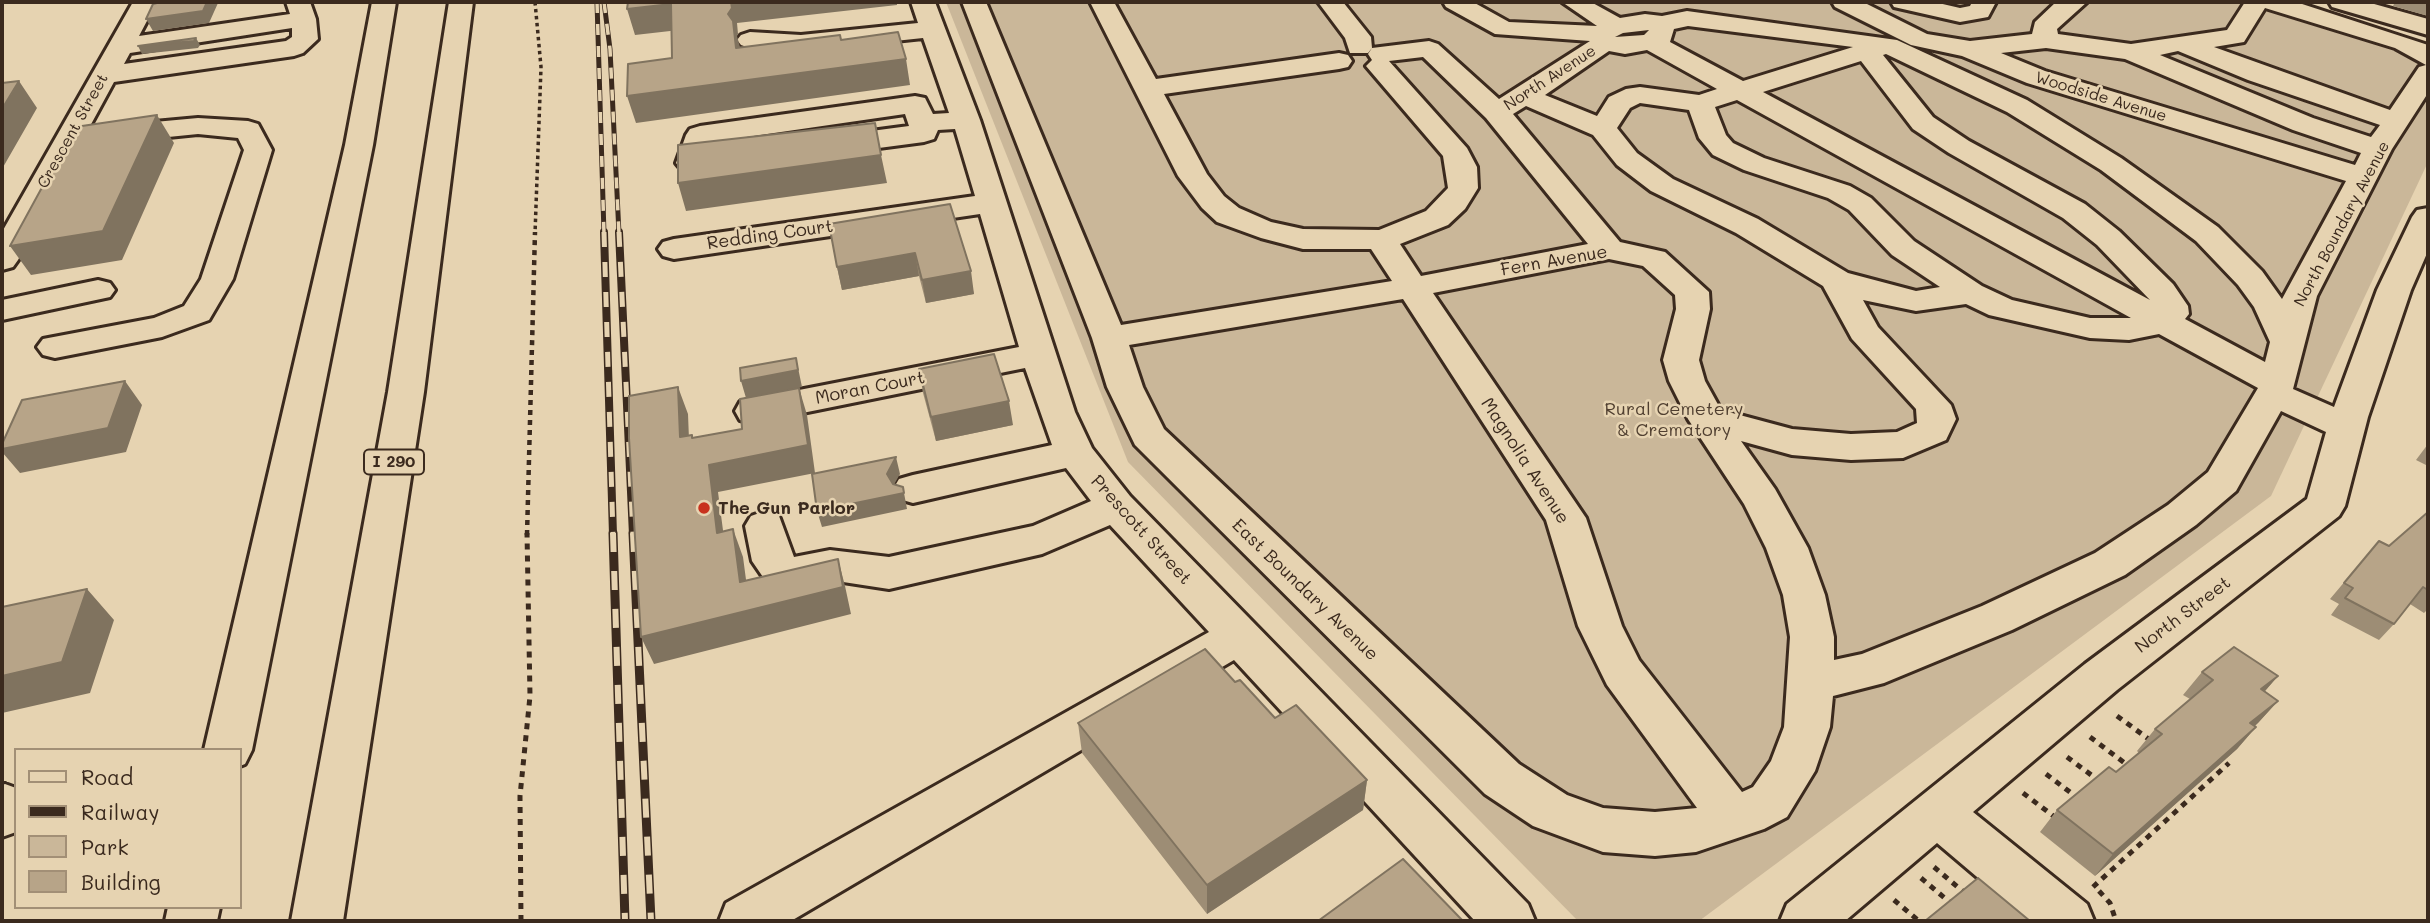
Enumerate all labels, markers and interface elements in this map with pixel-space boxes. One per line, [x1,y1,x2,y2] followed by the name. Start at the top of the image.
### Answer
[1500,41,1600,115] street label: North Avenue
[2033,68,2169,126] street label: Woodside Avenue
[33,70,113,192] street label: Crescent Street
[2290,138,2394,310] street label: North Boundary Avenue
[705,215,835,255] street label: Redding Court
[1499,241,1609,281] street label: Fern Avenue
[813,367,927,409] street label: Moran Court
[1476,394,1574,528] street label: Magnolia Avenue
[1605,398,1743,440] park label: Rural Cemetery & Crematory
[364,449,424,475] road number: I 290
[1086,471,1196,589] street label: Prescott Street
[718,497,855,519] place label: The Gun Parlor
[696,500,712,516] marker: The Gun Parlor
[1227,515,1383,665] street label: East Boundary Avenue
[2131,572,2235,658] street label: North Street
[14,748,242,909] legend
[81,763,133,790] text: Road
[81,798,160,825] text: Railway
[81,833,129,860] text: Park
[81,868,161,895] text: Building

